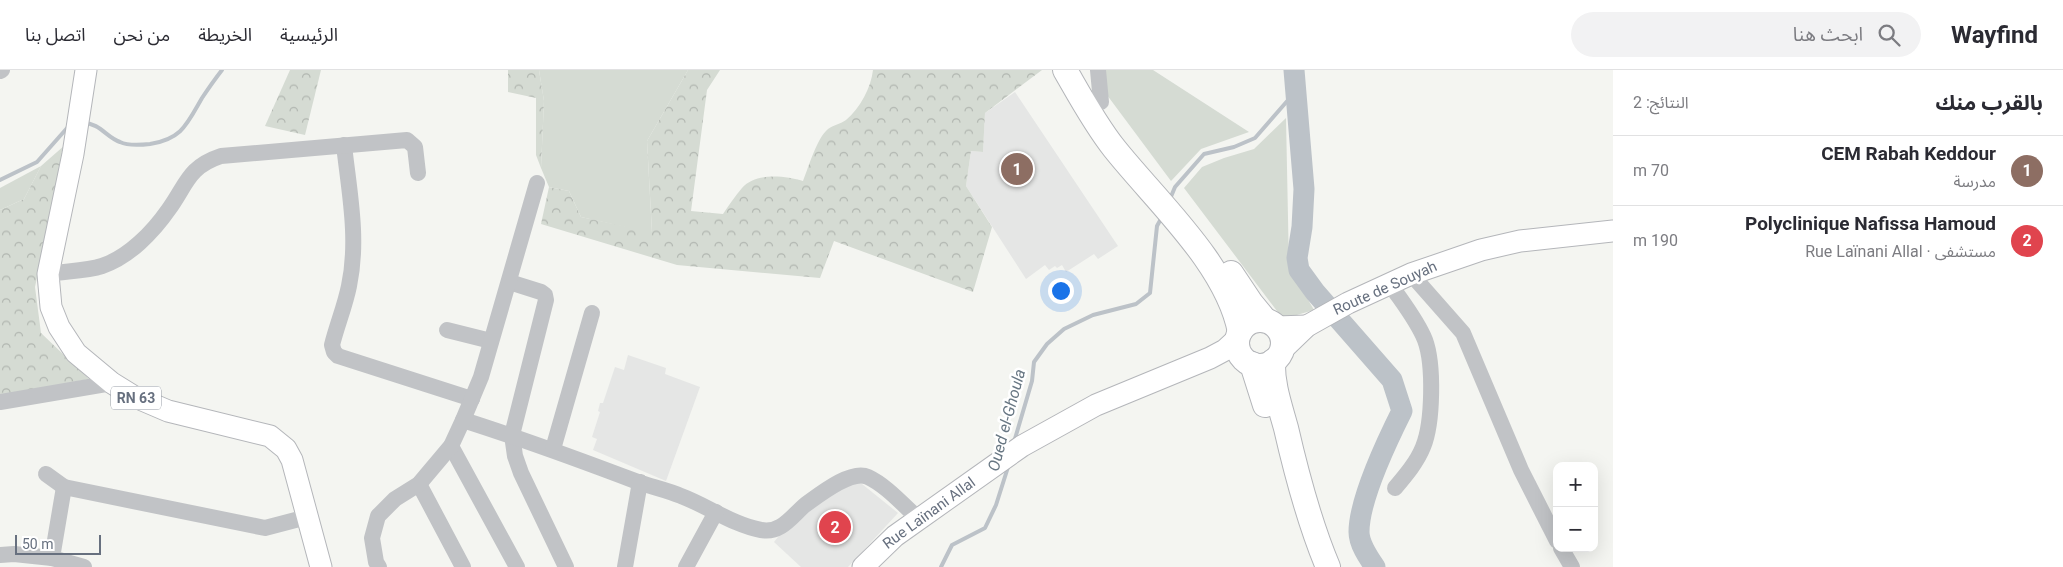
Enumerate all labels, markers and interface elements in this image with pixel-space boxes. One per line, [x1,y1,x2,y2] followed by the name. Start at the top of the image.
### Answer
[1571,12,1921,57] search box
[1875,21,1903,49] icon: search
[1951,21,2038,49] text: Wayfind
[1793,23,1863,46] text: ابحث هنا
[25,24,86,45] text: اتصل بنا
[114,24,170,45] text: من نحن
[198,24,252,45] text: الخريطة
[280,24,338,45] text: الرئيسية
[1935,91,2043,115] text: بالقرب منك
[1633,93,1689,112] text: النتائج: 2
[1821,142,1996,165] text: CEM Rabah Keddour
[1001,150,1033,188] pin: 1
[1633,161,1669,180] text: 70 m
[2022,161,2032,180] text: 1
[1953,172,1996,191] text: مدرسة
[1745,212,1996,235] text: Polyclinique Nafissa Hamoud
[1633,231,1678,250] text: 190 m
[2022,231,2032,250] text: 2
[1805,242,1996,261] text: مستشفى · Rue Laïnani Allal
[1330,257,1440,319] street label: Route de Souyah
[1048,278,1074,304] your location
[984,367,1029,473] water label: Oued el-Ghoula
[111,386,161,409] road number: RN 63
[1553,462,1598,552] map controls
[1553,462,1598,507] button: +
[879,473,979,553] street label: Rue Laïnani Allal
[1553,507,1598,552] button: −
[819,508,851,546] pin: 2
[15,532,101,555] scale bar
[22,536,54,552] text: 50 m

